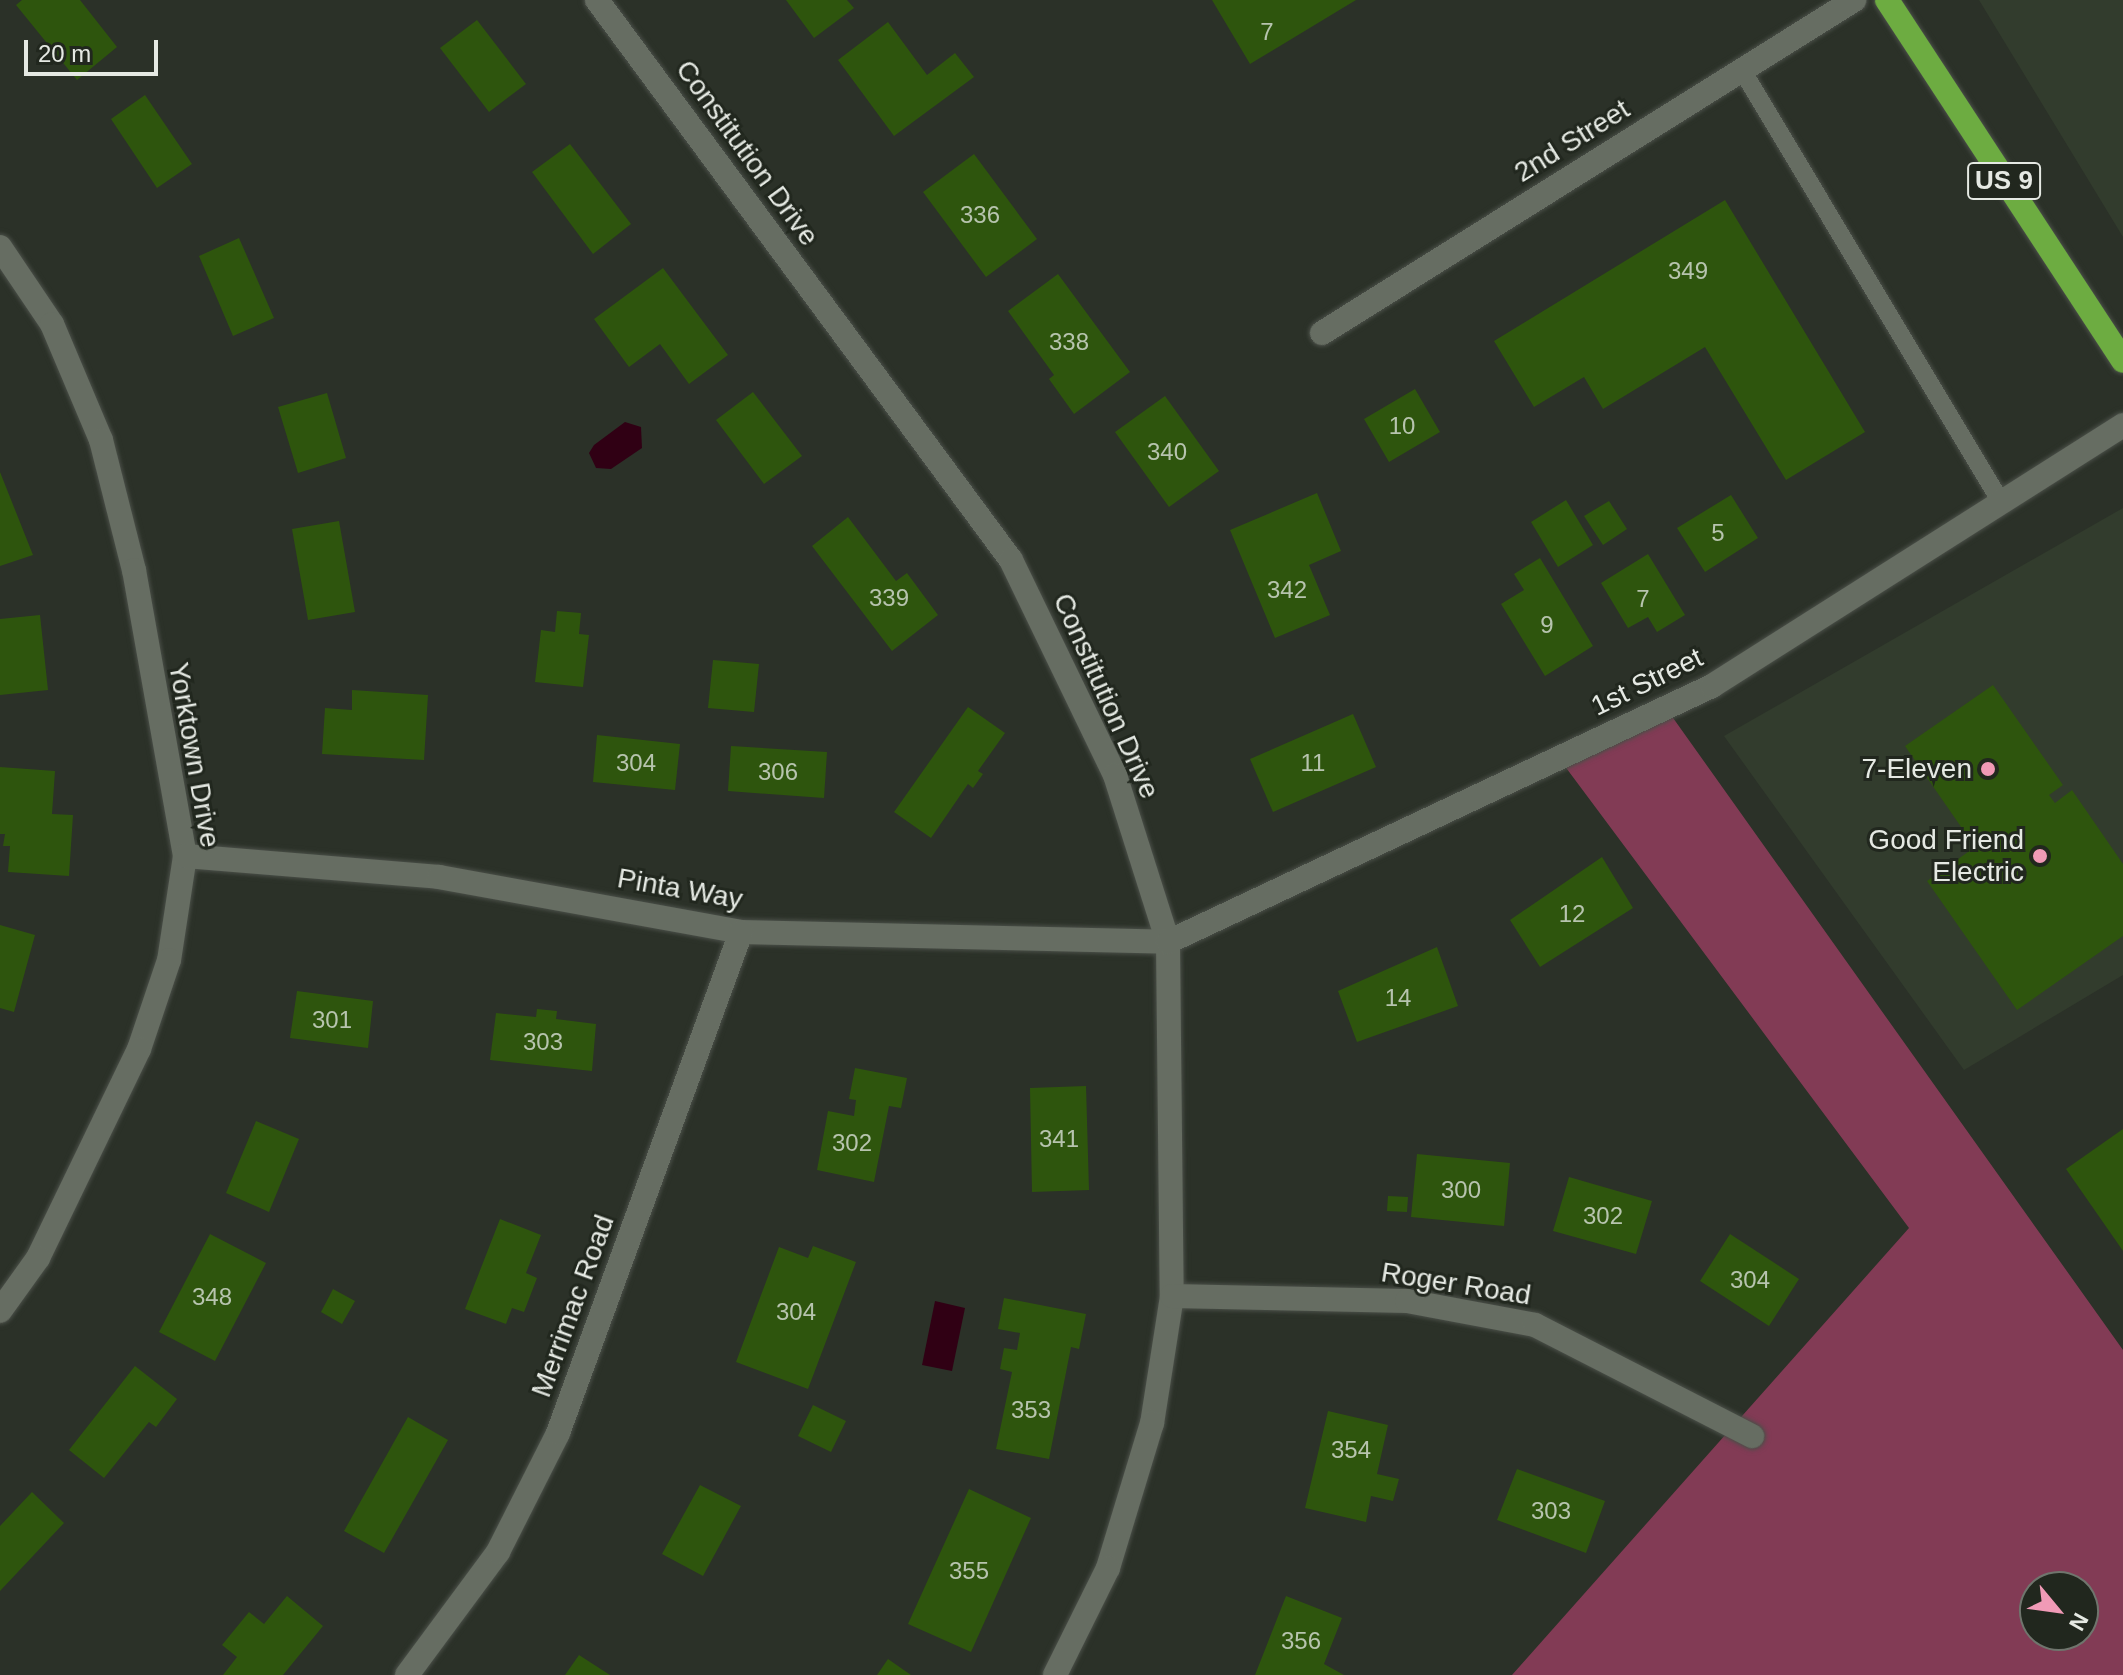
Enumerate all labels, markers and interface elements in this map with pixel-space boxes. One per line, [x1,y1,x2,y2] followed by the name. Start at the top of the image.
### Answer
[1260,18,1274,46] house number: 7
[28,24,162,74] scale bar
[38,40,91,67] text: 20 m
[668,54,826,252] street label: Constitution Drive
[1508,93,1636,189] street label: 2nd Street
[1966,159,2042,203] road number: US 9
[960,201,1000,229] house number: 336
[1668,257,1708,285] house number: 349
[1049,328,1089,356] house number: 338
[1389,412,1415,440] house number: 10
[1147,438,1187,466] house number: 340
[1711,519,1725,547] house number: 5
[1267,576,1307,604] house number: 342
[869,584,909,612] house number: 339
[1636,585,1650,613] house number: 7
[1046,588,1166,804] street label: Constitution Drive
[1540,611,1554,639] house number: 9
[1586,641,1708,723] street label: 1st Street
[161,660,227,850] street label: Yorktown Drive
[616,749,656,777] house number: 304
[1301,749,1325,777] house number: 11
[1861,752,1972,786] place label: 7-Eleven
[758,758,798,786] house number: 306
[1979,760,1997,778] marker: 7-Eleven
[1868,823,2024,889] place label: Good Friend Electric
[2031,847,2049,865] marker: Good Friend Electric
[615,861,745,917] street label: Pinta Way
[1559,900,1585,928] house number: 12
[1385,984,1411,1012] house number: 14
[312,1006,352,1034] house number: 301
[523,1028,563,1056] house number: 303
[1039,1125,1079,1153] house number: 341
[832,1129,872,1157] house number: 302
[1441,1176,1481,1204] house number: 300
[1583,1202,1623,1230] house number: 302
[524,1210,622,1402] street label: Merrimac Road
[1379,1256,1533,1312] street label: Roger Road
[1730,1266,1770,1294] house number: 304
[192,1283,232,1311] house number: 348
[776,1298,816,1326] house number: 304
[1011,1396,1051,1424] house number: 353
[1331,1436,1371,1464] house number: 354
[1531,1497,1571,1525] house number: 303
[949,1557,989,1585] house number: 355
[2019,1571,2099,1651] north arrow
[2064,1609,2093,1635] text: N
[1281,1627,1321,1655] house number: 356

